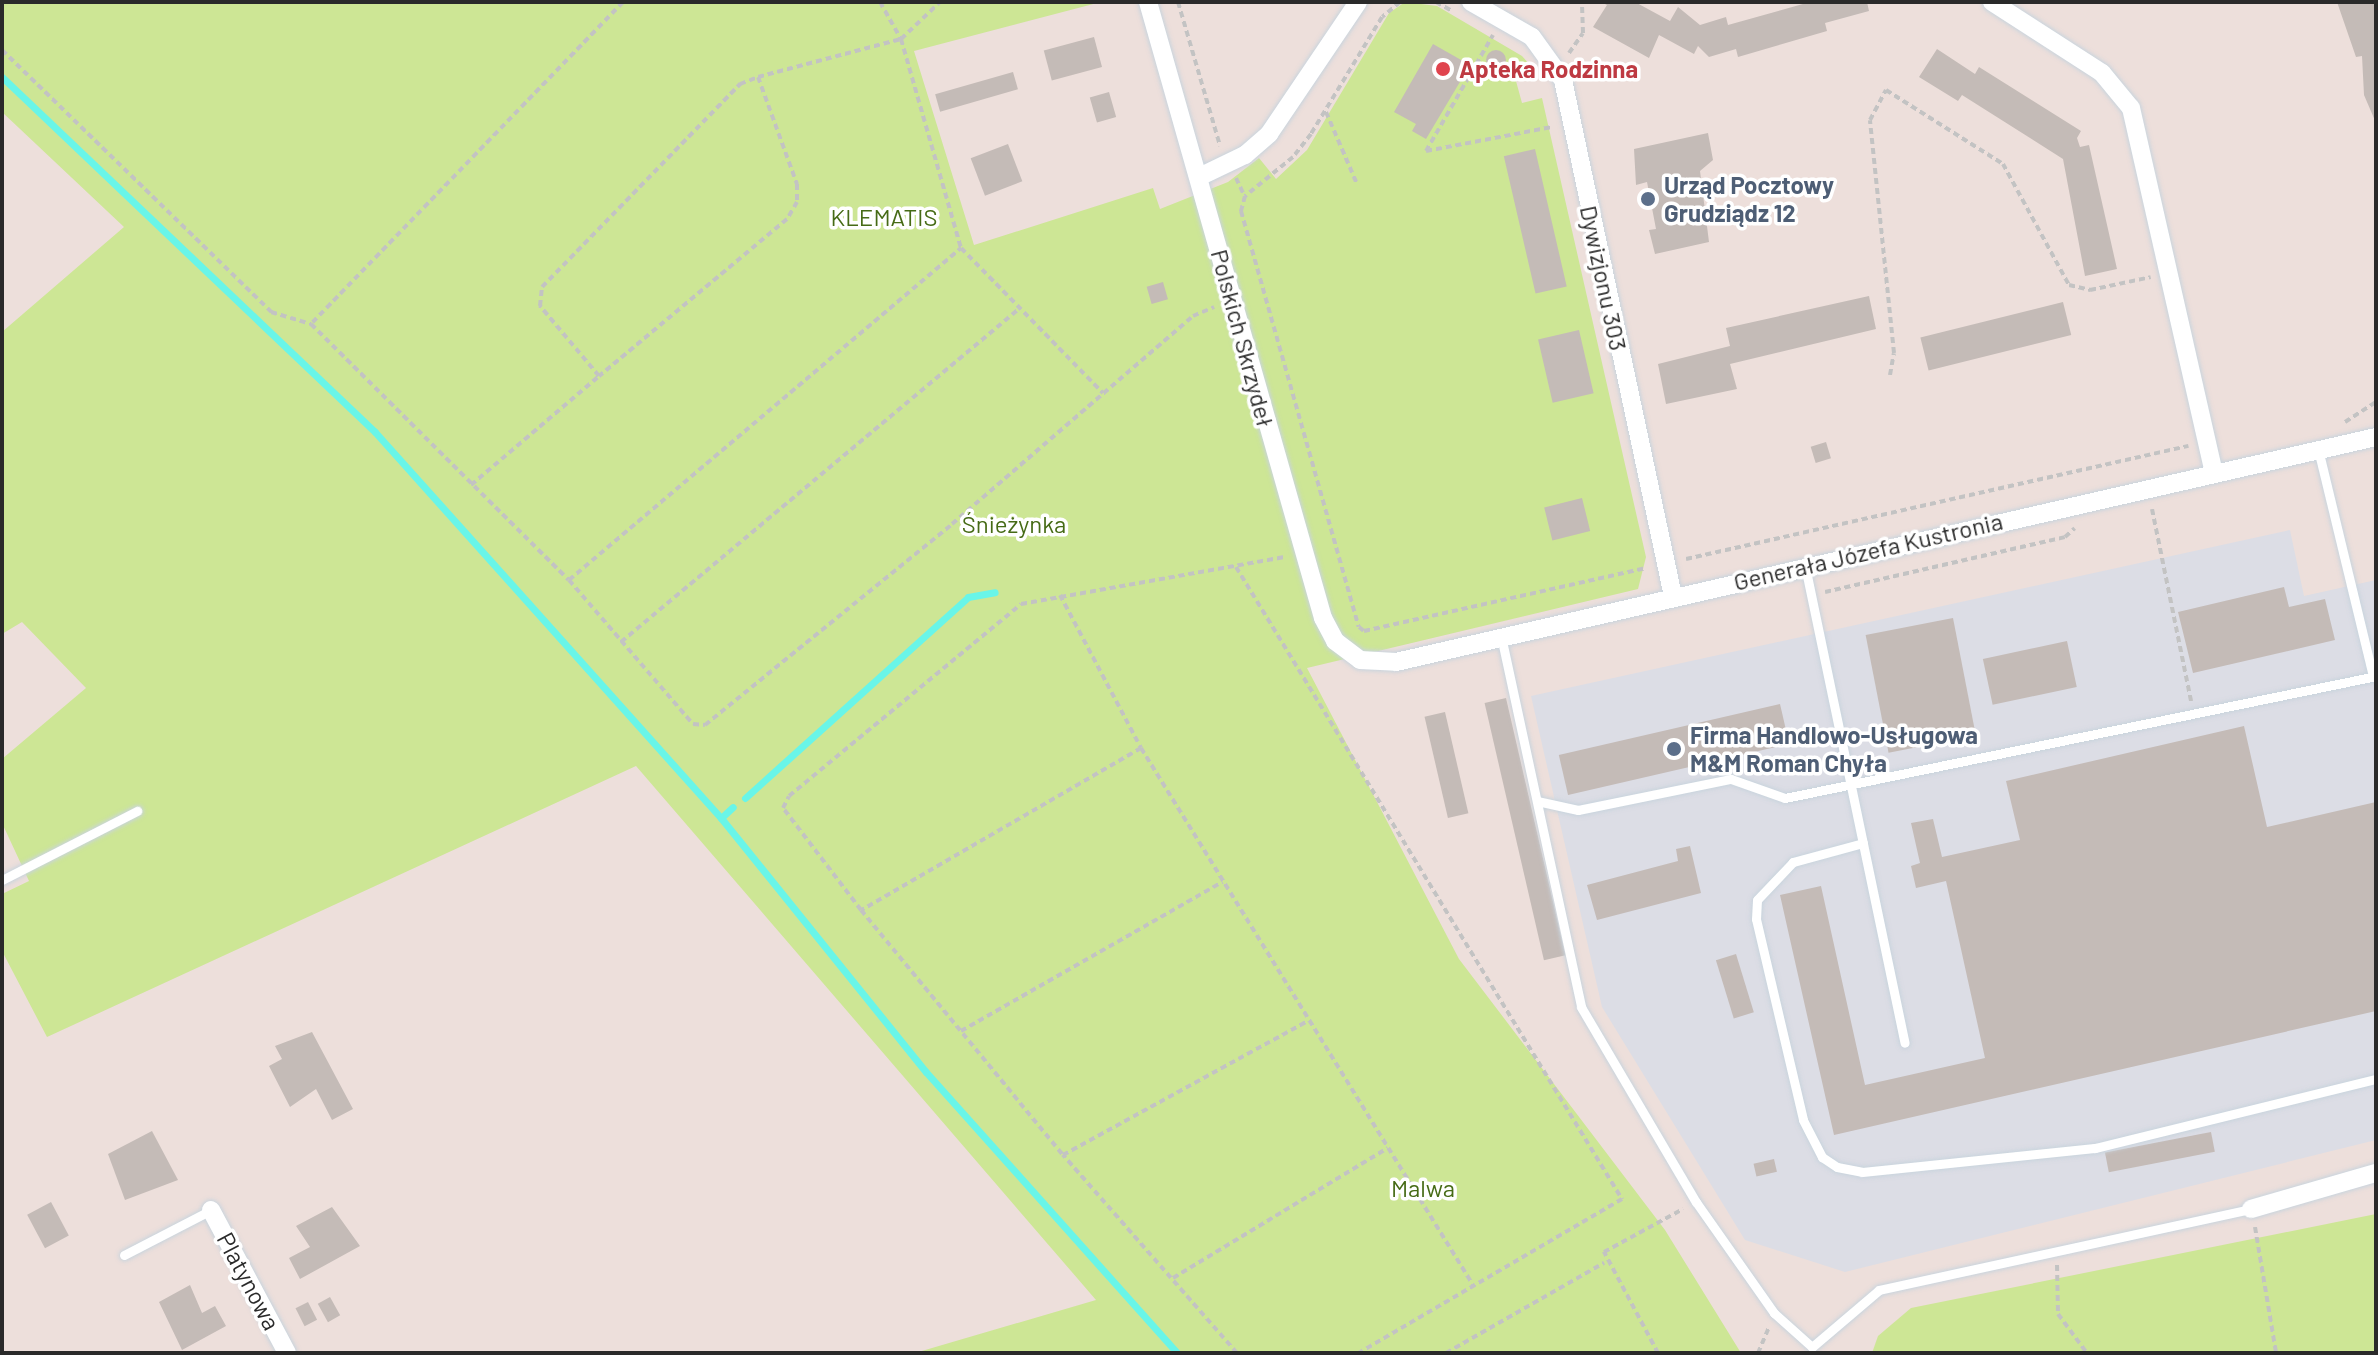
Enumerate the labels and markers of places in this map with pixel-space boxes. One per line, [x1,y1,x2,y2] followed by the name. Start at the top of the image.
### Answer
[1459,55,1638,83] place label: Apteka Rodzinna
[1434,60,1452,78] marker: Apteka Rodzinna
[1664,171,1834,227] place label: Urząd Pocztowy Grudziądz 12
[1639,190,1657,208] marker: Urząd Pocztowy Grudziądz 12
[1690,721,1978,777] place label: Firma Handlowo-Usługowa M&M Roman Chyła
[1665,740,1683,758] marker: Firma Handlowo-Usługowa M&M Roman Chyła

